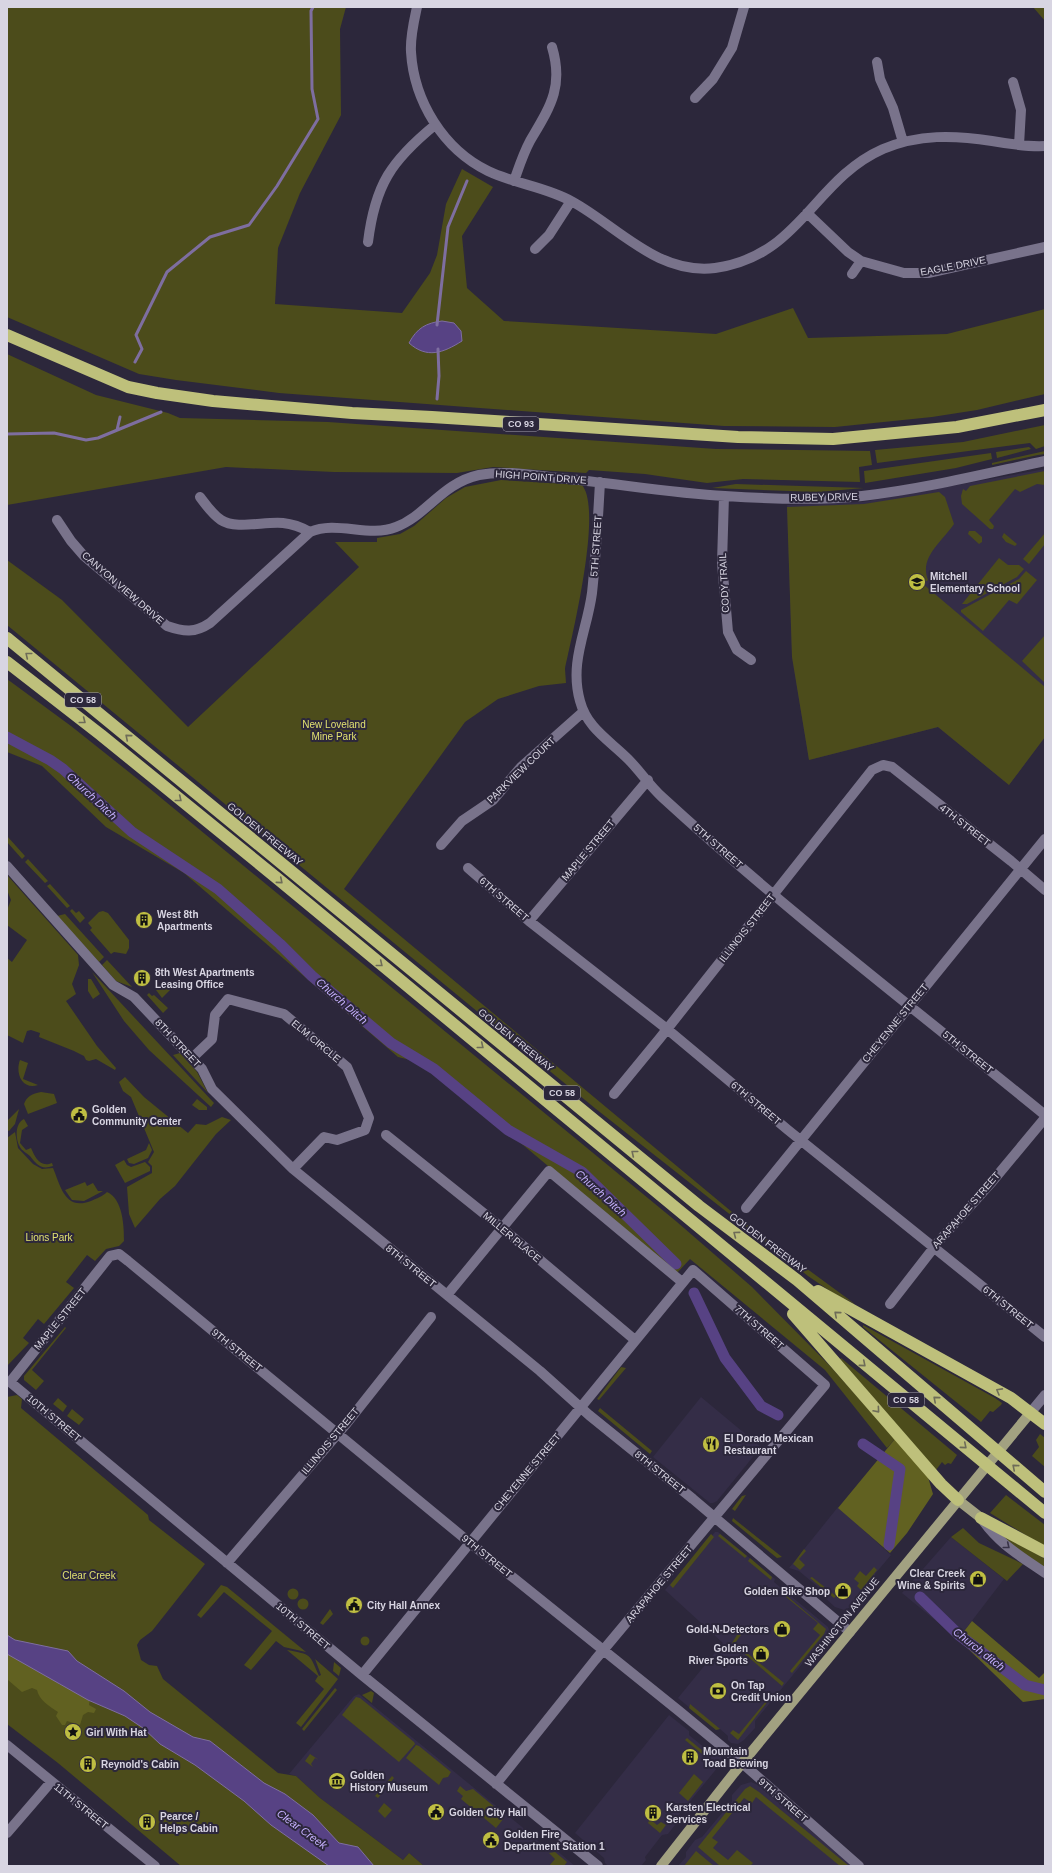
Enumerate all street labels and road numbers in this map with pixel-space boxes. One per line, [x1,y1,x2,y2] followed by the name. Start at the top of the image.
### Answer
[919,254,987,278] street label: EAGLE DRIVE
[503,417,539,431] road number: CO 93
[495,468,587,486] street label: HIGH POINT DRIVE
[790,491,858,503] street label: RUBEY DRIVE
[588,515,604,577] street label: 5TH STREET
[80,550,166,627] street label: CANYON VIEW DRIVE
[717,552,731,613] street label: CODY TRAIL
[65,693,101,707] road number: CO 58
[485,735,557,805] street label: PARKVIEW COURT
[225,800,305,868] street label: GOLDEN FREEWAY
[938,802,992,848] street label: 4TH STREET
[559,817,617,883] street label: MAPLE STREET
[691,822,745,870] street label: 5TH STREET
[477,875,531,923] street label: 6TH STREET
[717,892,777,964] street label: ILLINOIS STREET
[860,982,930,1064] street label: CHEYENNE STREET
[476,1006,556,1074] street label: GOLDEN FREEWAY
[153,1017,203,1069] street label: 8TH STREET
[289,1017,343,1065] street label: ELM CIRCLE
[941,1028,995,1076] street label: 5TH STREET
[729,1079,783,1127] street label: 6TH STREET
[544,1086,580,1100] road number: CO 58
[930,1170,1002,1250] street label: ARAPAHOE STREET
[481,1210,543,1264] street label: MILLER PLACE
[727,1211,809,1276] street label: GOLDEN FREEWAY
[384,1242,438,1290] street label: 8TH STREET
[981,1283,1035,1331] street label: 6TH STREET
[32,1286,88,1352] street label: MAPLE STREET
[732,1303,786,1351] street label: 7TH STREET
[210,1326,264,1374] street label: 9TH STREET
[25,1392,83,1444] street label: 10TH STREET
[888,1393,924,1407] road number: CO 58
[299,1406,361,1476] street label: ILLINOIS STREET
[491,1431,563,1513] street label: CHEYENNE STREET
[633,1448,687,1496] street label: 8TH STREET
[460,1532,514,1580] street label: 9TH STREET
[624,1543,694,1625] street label: ARAPAHOE STREET
[803,1575,881,1669] street label: WASHINGTON AVENUE
[274,1600,332,1652] street label: 10TH STREET
[756,1776,810,1824] street label: 9TH STREET
[52,1781,110,1831] street label: 11TH STREET

